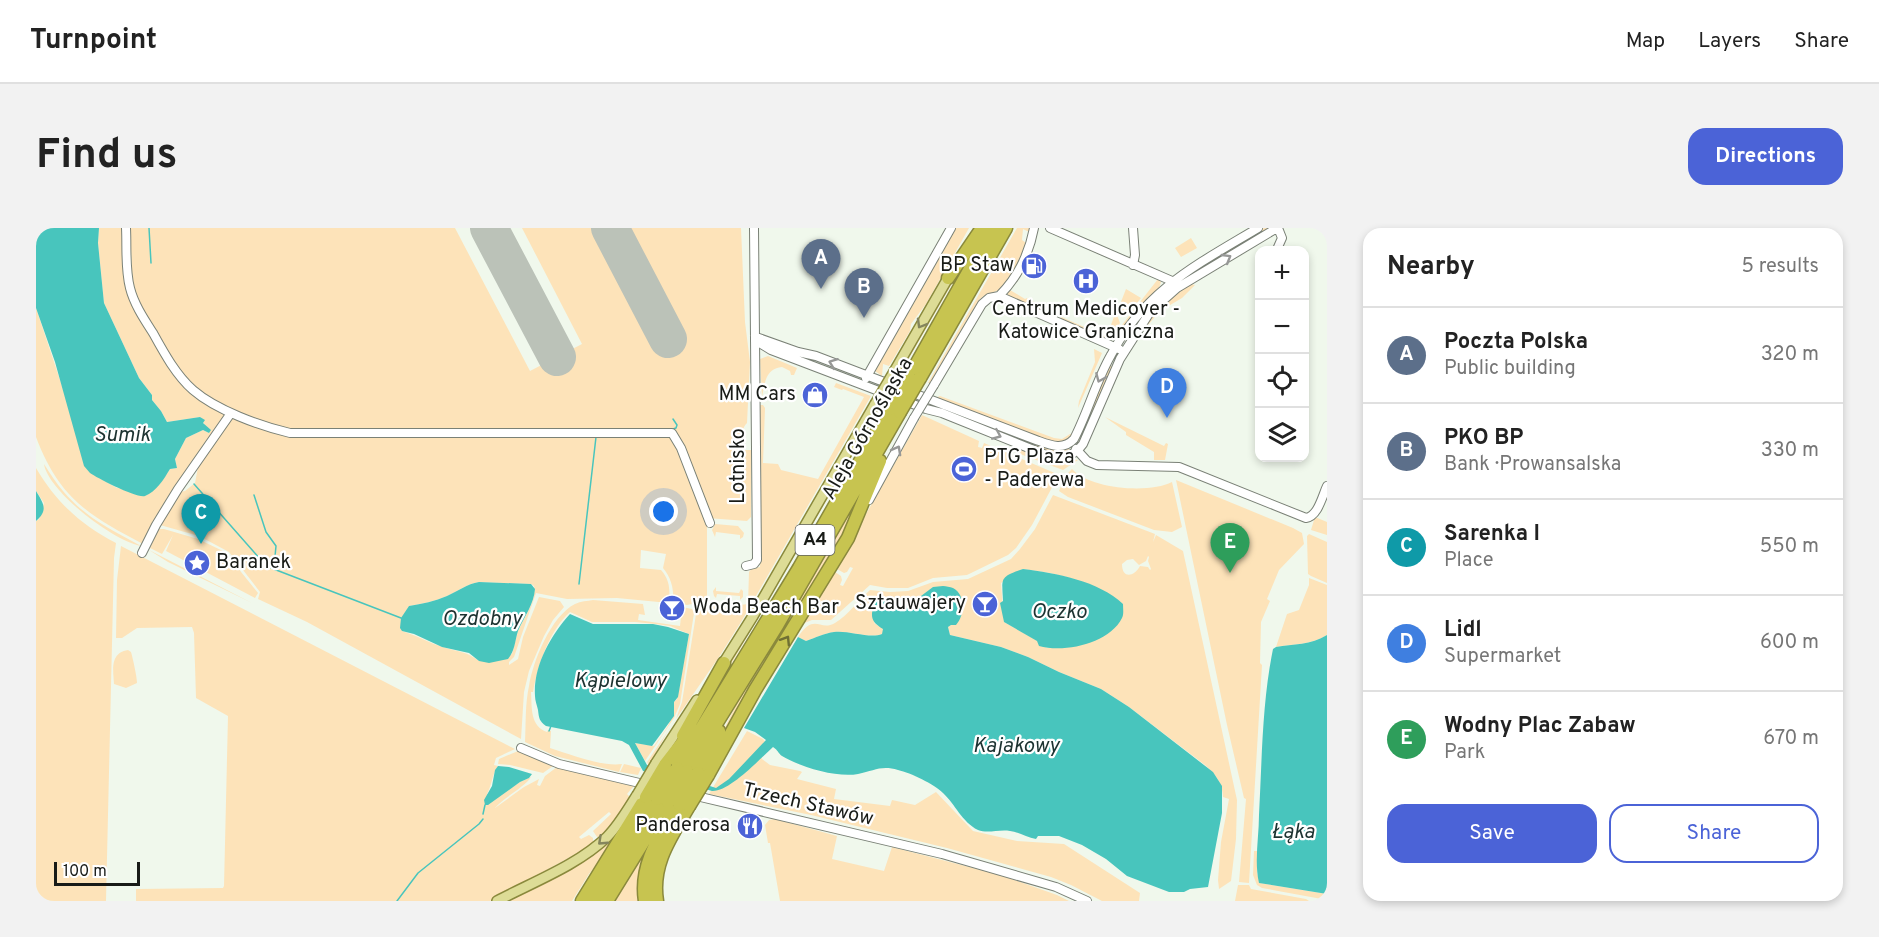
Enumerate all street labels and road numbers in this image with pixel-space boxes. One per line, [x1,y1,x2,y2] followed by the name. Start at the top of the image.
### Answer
[817,353,919,505] street label: Aleja Górnośląska
[726,428,752,504] street label: Lotnisko
[796,525,834,555] road number: A4
[740,777,876,833] street label: Trzech Stawów

